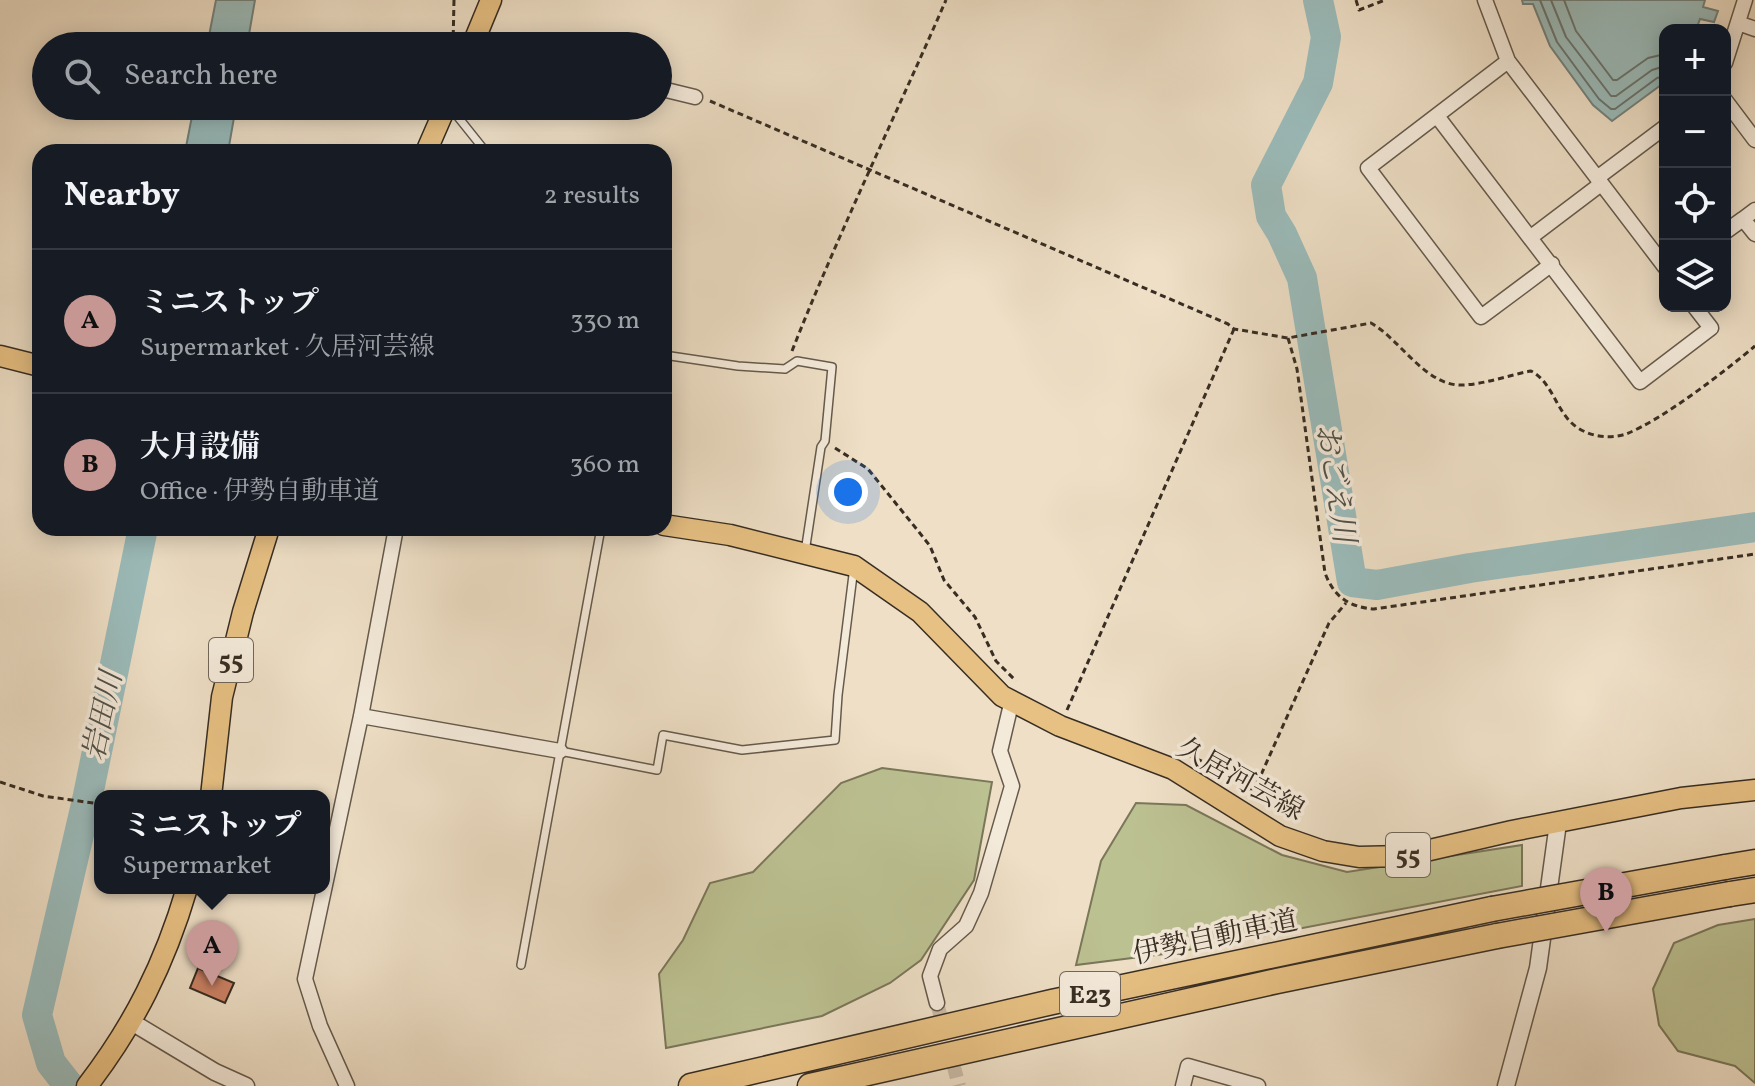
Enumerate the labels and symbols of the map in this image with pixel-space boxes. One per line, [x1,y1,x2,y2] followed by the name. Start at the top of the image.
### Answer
[1304,421,1365,549] water label: おごえ川
[828,472,868,512] your location
[209,638,253,682] road number: 55
[74,665,134,765] water label: 岩田川
[1169,729,1310,831] street label: 久居河芸線
[1386,833,1430,877] road number: 55
[1580,867,1632,933] pin: B
[1129,902,1302,975] street label: 伊勢自動車道
[186,920,238,986] pin: A
[1060,972,1120,1016] road number: E23

